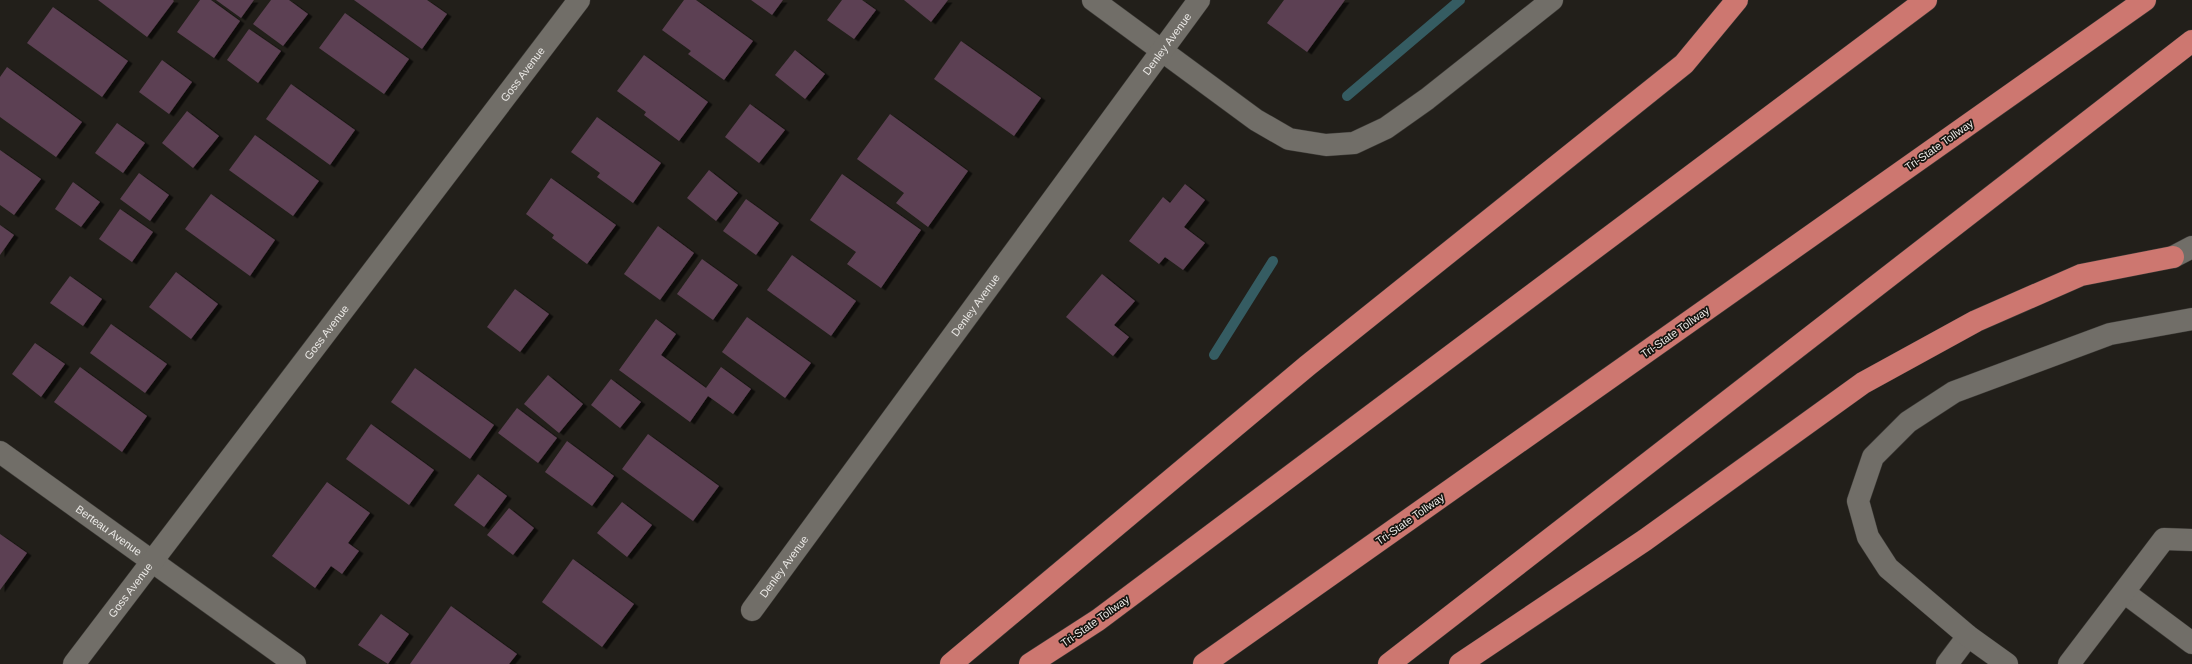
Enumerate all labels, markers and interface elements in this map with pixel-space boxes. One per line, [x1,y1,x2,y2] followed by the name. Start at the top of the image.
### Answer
[1140,10,1194,77] street label: Denley Avenue
[498,45,547,104] street label: Goss Avenue
[1903,117,1976,173] street label: Tri-State Tollway
[949,272,1002,338] street label: Denley Avenue
[302,302,351,362] street label: Goss Avenue
[1639,304,1712,360] street label: Tri-State Tollway
[1374,491,1447,547] street label: Tri-State Tollway
[74,503,144,558] street label: Berteau Avenue
[757,533,811,600] street label: Denley Avenue
[106,560,155,620] street label: Goss Avenue
[1059,593,1132,649] street label: Tri-State Tollway

